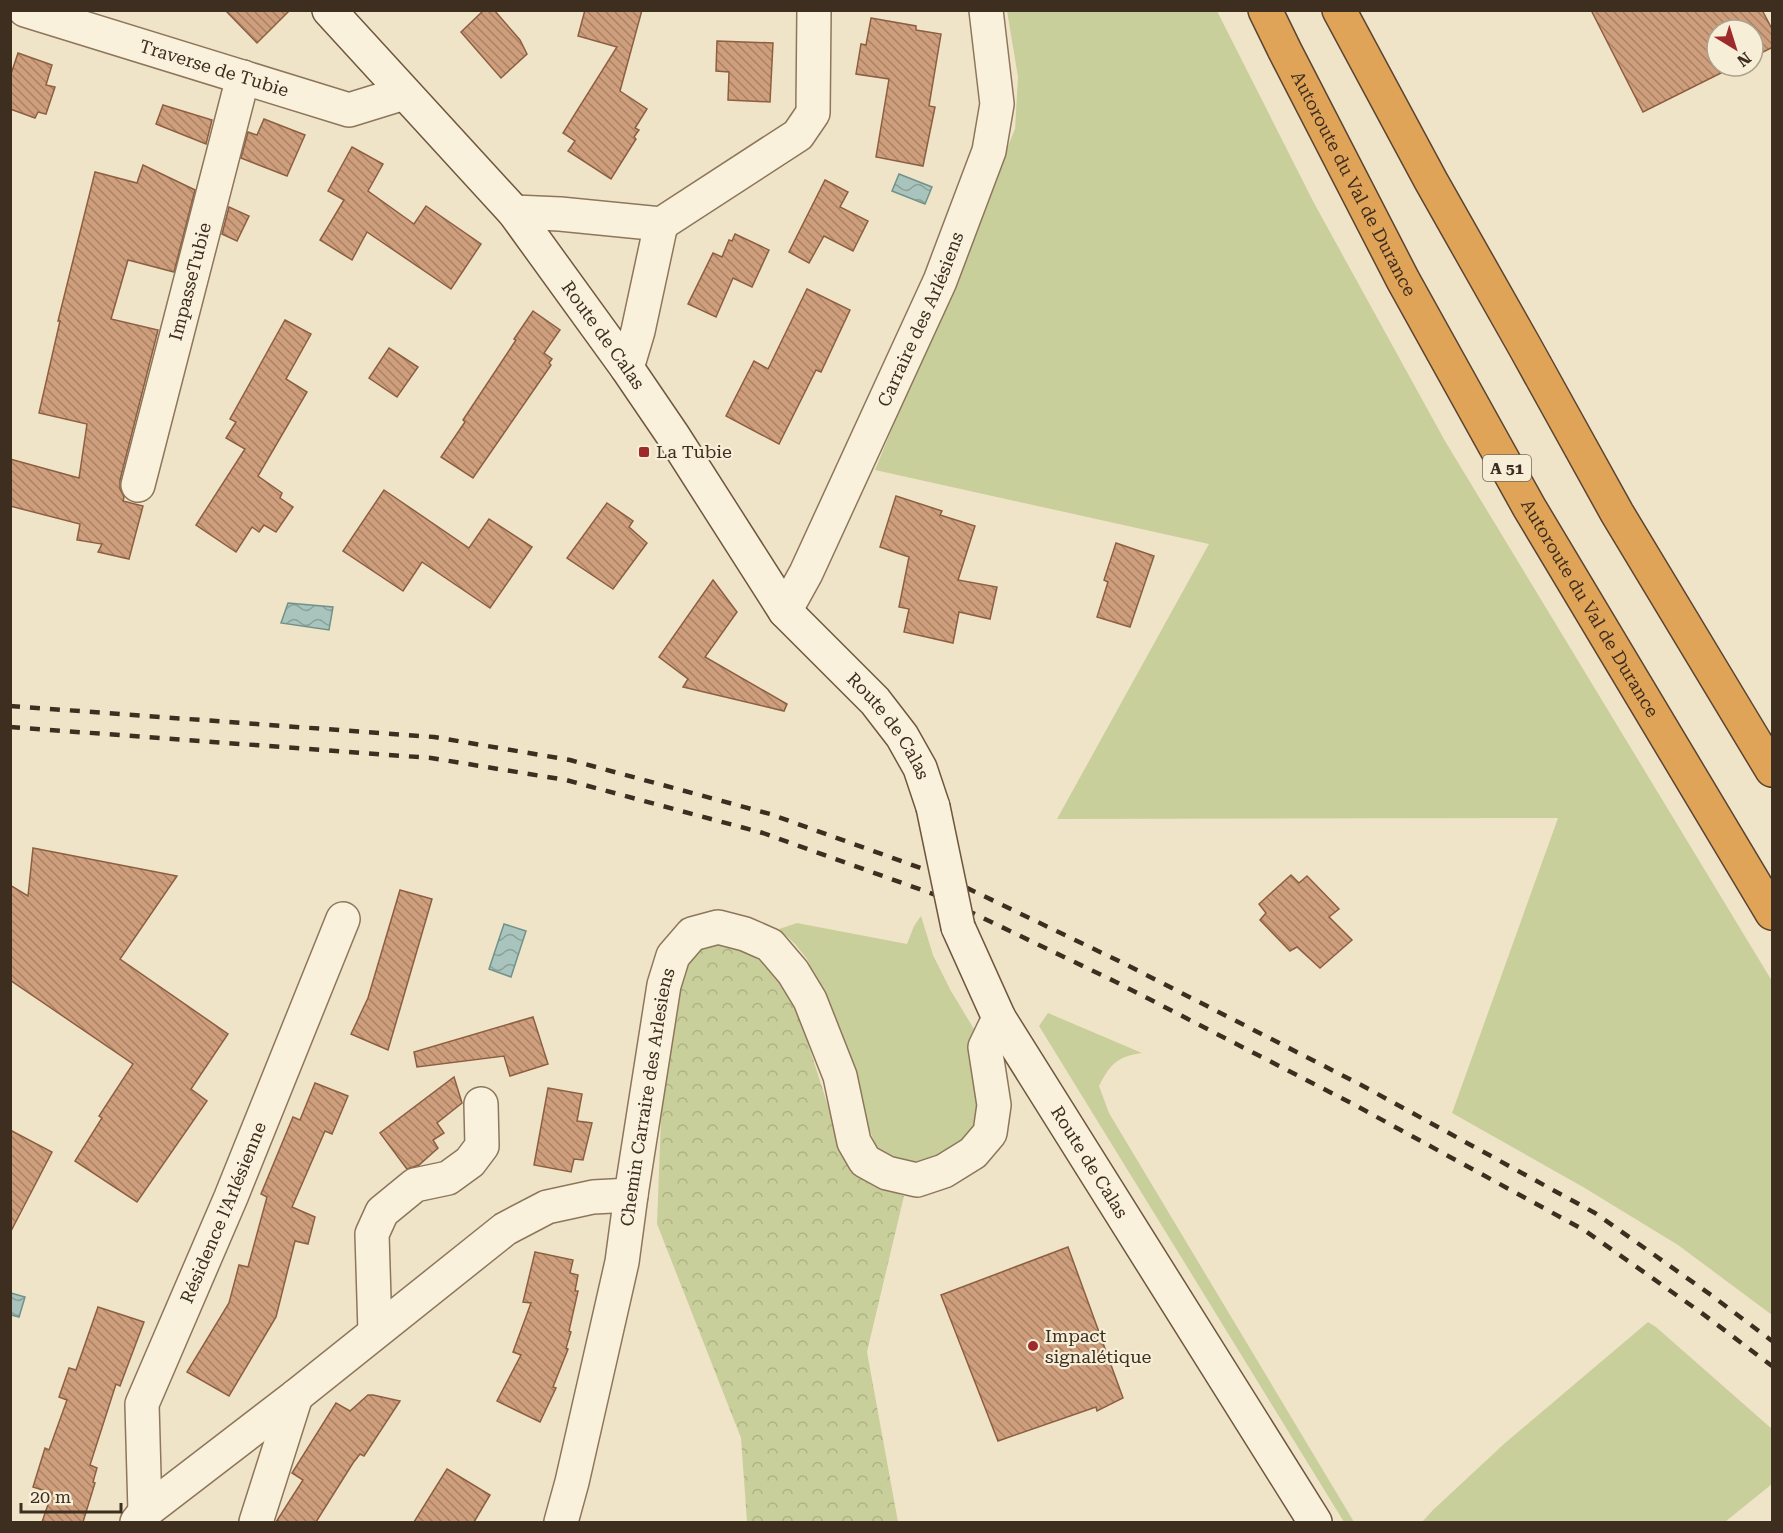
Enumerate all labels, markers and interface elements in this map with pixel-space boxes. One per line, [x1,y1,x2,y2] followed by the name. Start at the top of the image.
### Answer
[1705,18,1765,78] north arrow
[137,35,292,101] street label: Traverse de Tubie
[1733,48,1755,71] text: N
[1287,68,1421,300] street label: Autoroute du Val de Durance
[165,220,215,343] street label: ImpasseTubie
[873,229,968,410] street label: Carraire des Arlésiens
[558,277,649,393] street label: Route de Calas
[656,441,732,462] place label: La Tubie
[637,445,651,459] marker: La Tubie
[1483,455,1531,481] road number: A 51
[1517,496,1663,721] street label: Autoroute du Val de Durance
[843,668,934,782] street label: Route de Calas
[616,965,679,1228] street label: Chemin Carraire des Arlesiens
[1047,1102,1133,1222] street label: Route de Calas
[176,1119,270,1306] street label: Résidence l'Arlésienne
[1045,1325,1151,1367] place label: Impact signalétique
[1026,1339,1040,1353] marker: Impact signalétique
[21,1476,122,1514] scale bar
[30,1486,71,1507] text: 20 m

